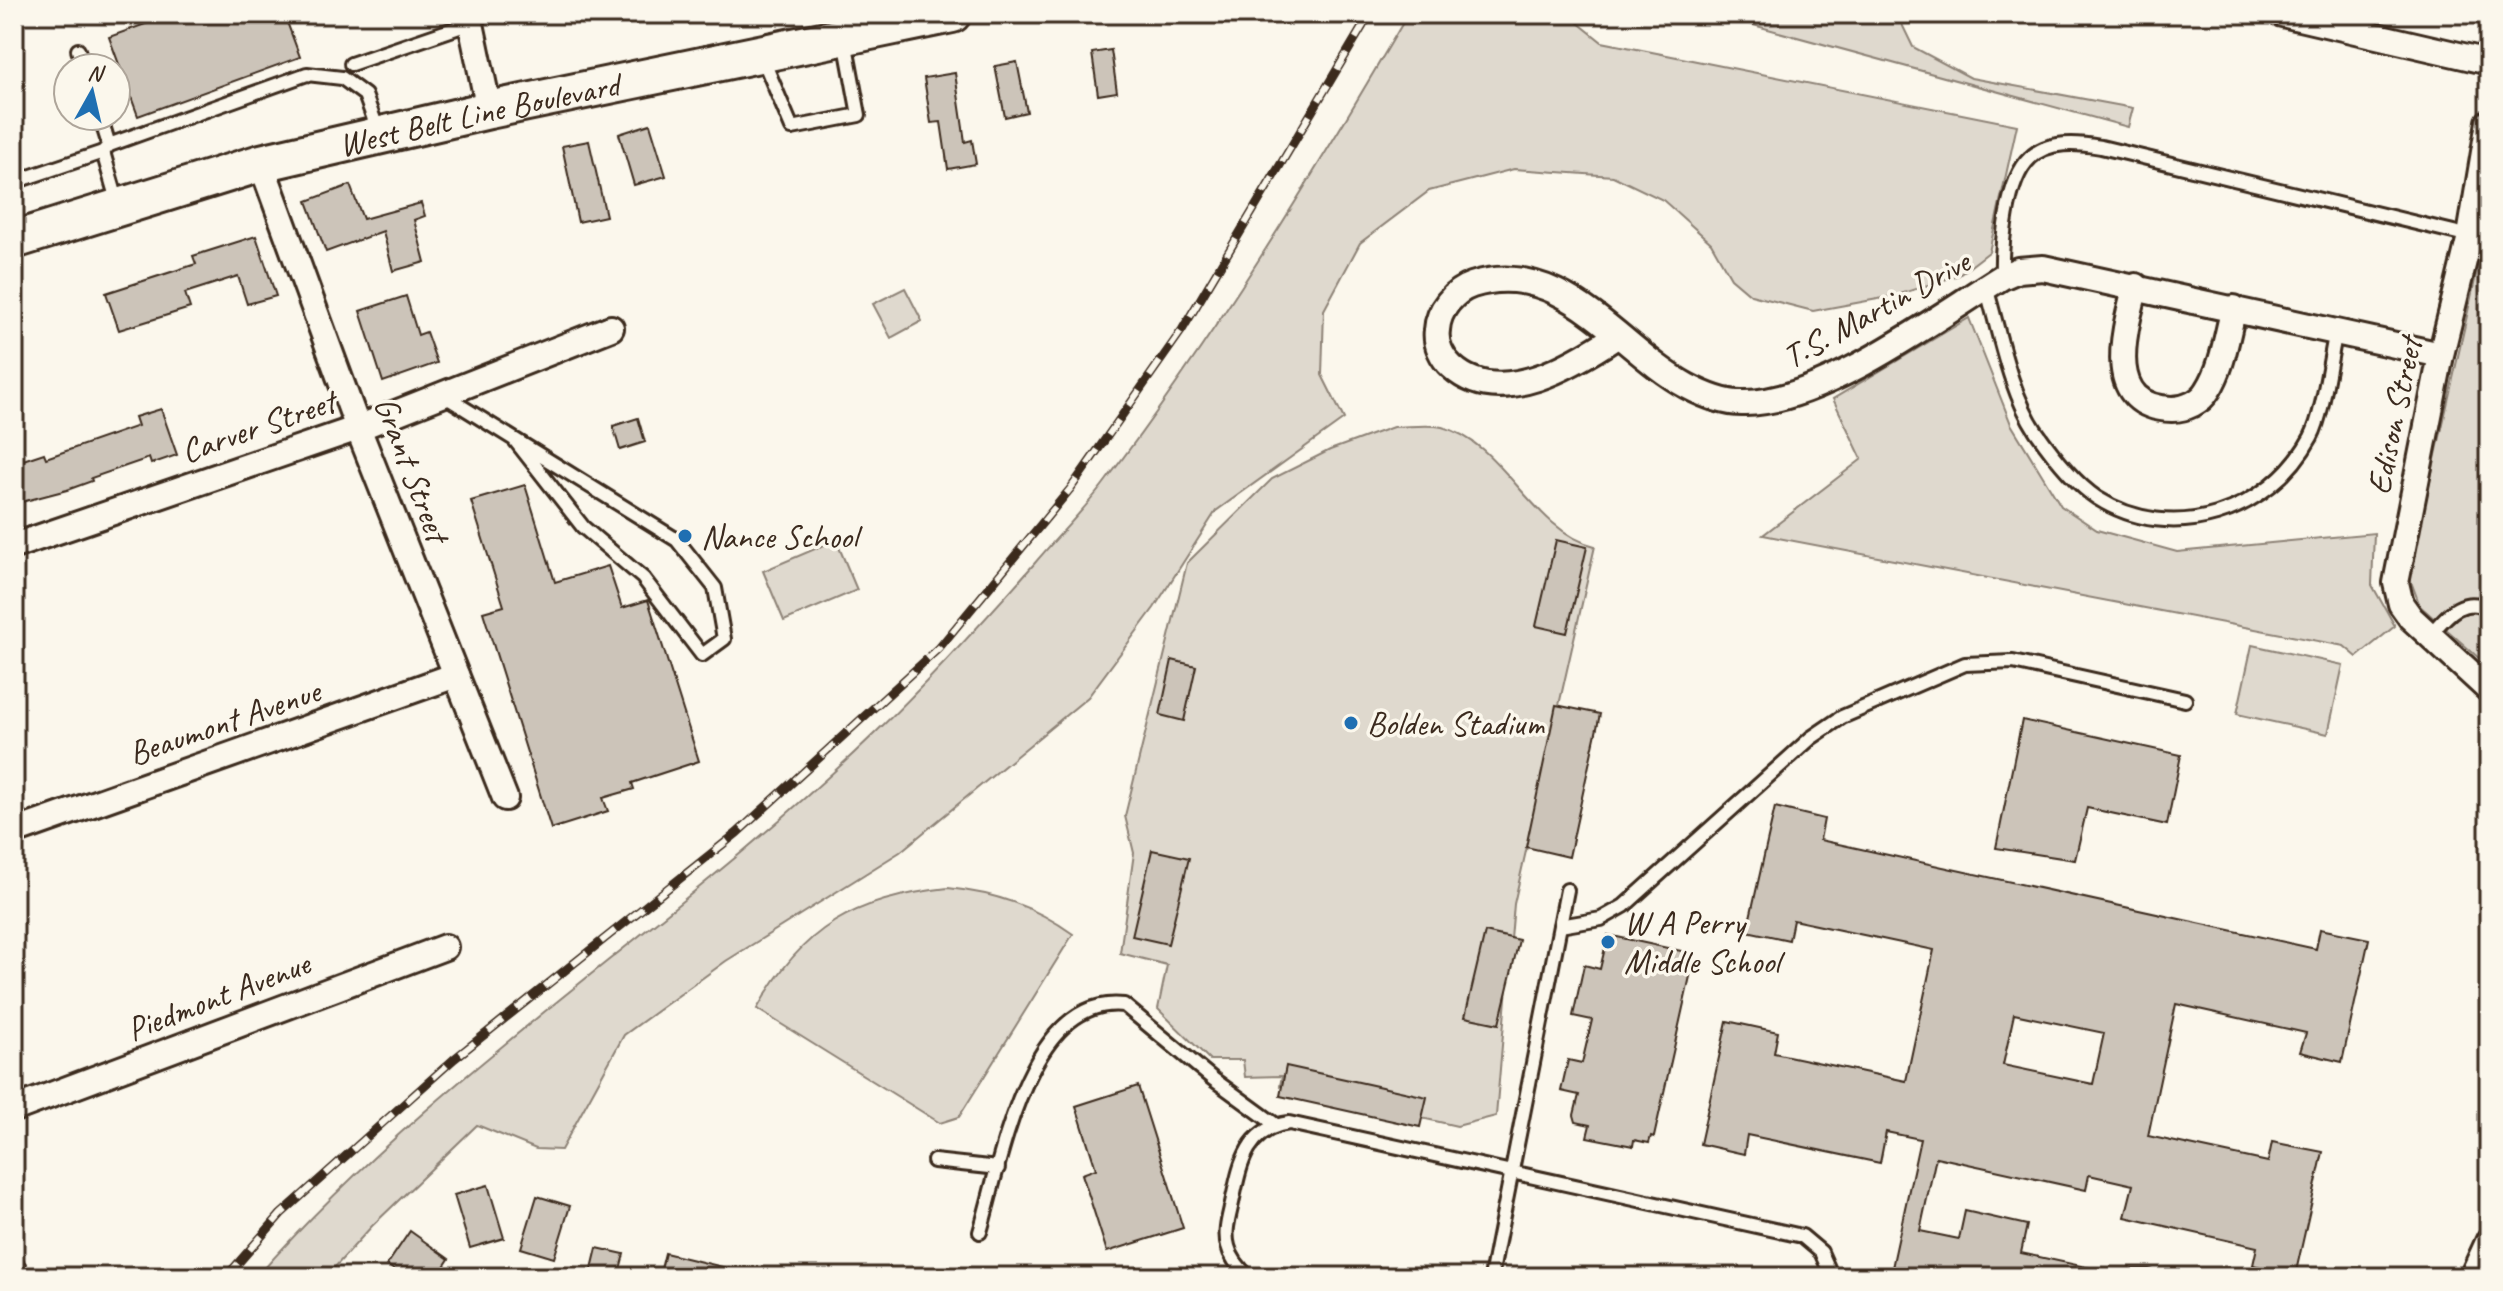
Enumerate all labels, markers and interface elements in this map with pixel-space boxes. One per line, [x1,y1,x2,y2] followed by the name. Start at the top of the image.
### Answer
[52,52,132,132] north arrow
[86,58,107,88] text: N
[334,61,627,166] street label: West Belt Line Boulevard
[1775,238,1980,378] street label: T.S. Martin Drive
[2356,329,2433,498] street label: Edison Street
[175,378,345,472] street label: Carver Street
[365,391,461,552] street label: Grant Street
[701,515,864,558] place label: Nance School
[676,527,694,545] marker: Nance School
[123,668,328,775] street label: Beaumont Avenue
[1367,702,1545,745] place label: Bolden Stadium
[1342,714,1360,732] marker: Bolden Stadium
[1624,901,1786,983] place label: W A Perry Middle School
[1599,933,1617,951] marker: W A Perry Middle School
[120,941,318,1051] street label: Piedmont Avenue

